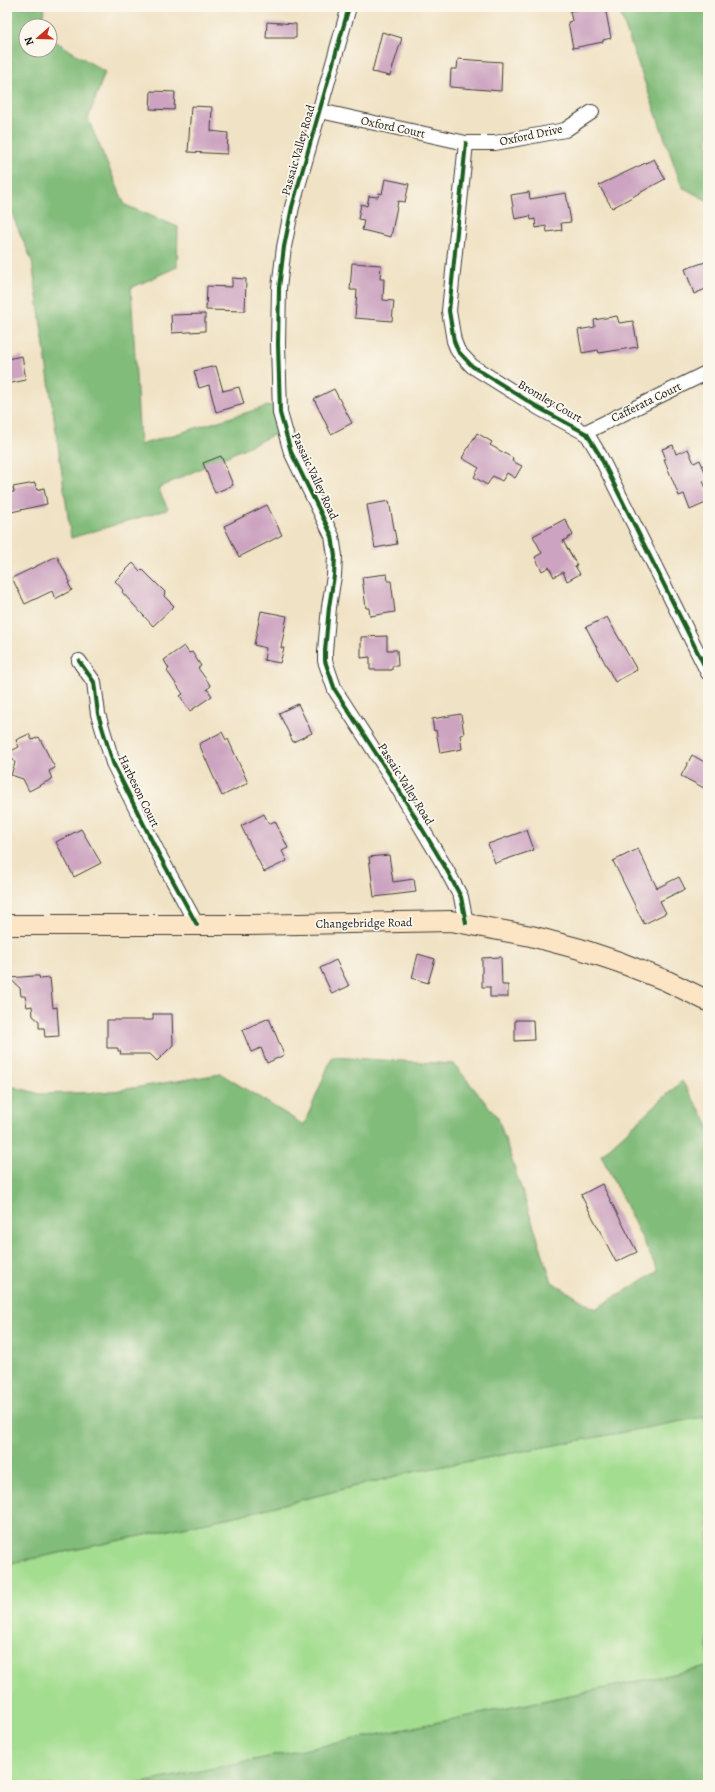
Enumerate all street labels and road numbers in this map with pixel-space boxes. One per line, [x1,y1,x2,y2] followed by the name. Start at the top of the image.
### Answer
[277,102,319,197] street label: Passaic Valley Road
[359,112,427,142] street label: Oxford Court
[498,121,564,149] street label: Oxford Drive
[515,376,585,426] street label: Bromley Court
[608,378,684,426] street label: Cafferata Court
[288,430,342,522] street label: Passaic Valley Road
[374,740,438,829] street label: Passaic Valley Road
[115,752,163,830] street label: Harbeson Court
[315,914,413,932] street label: Changebridge Road

